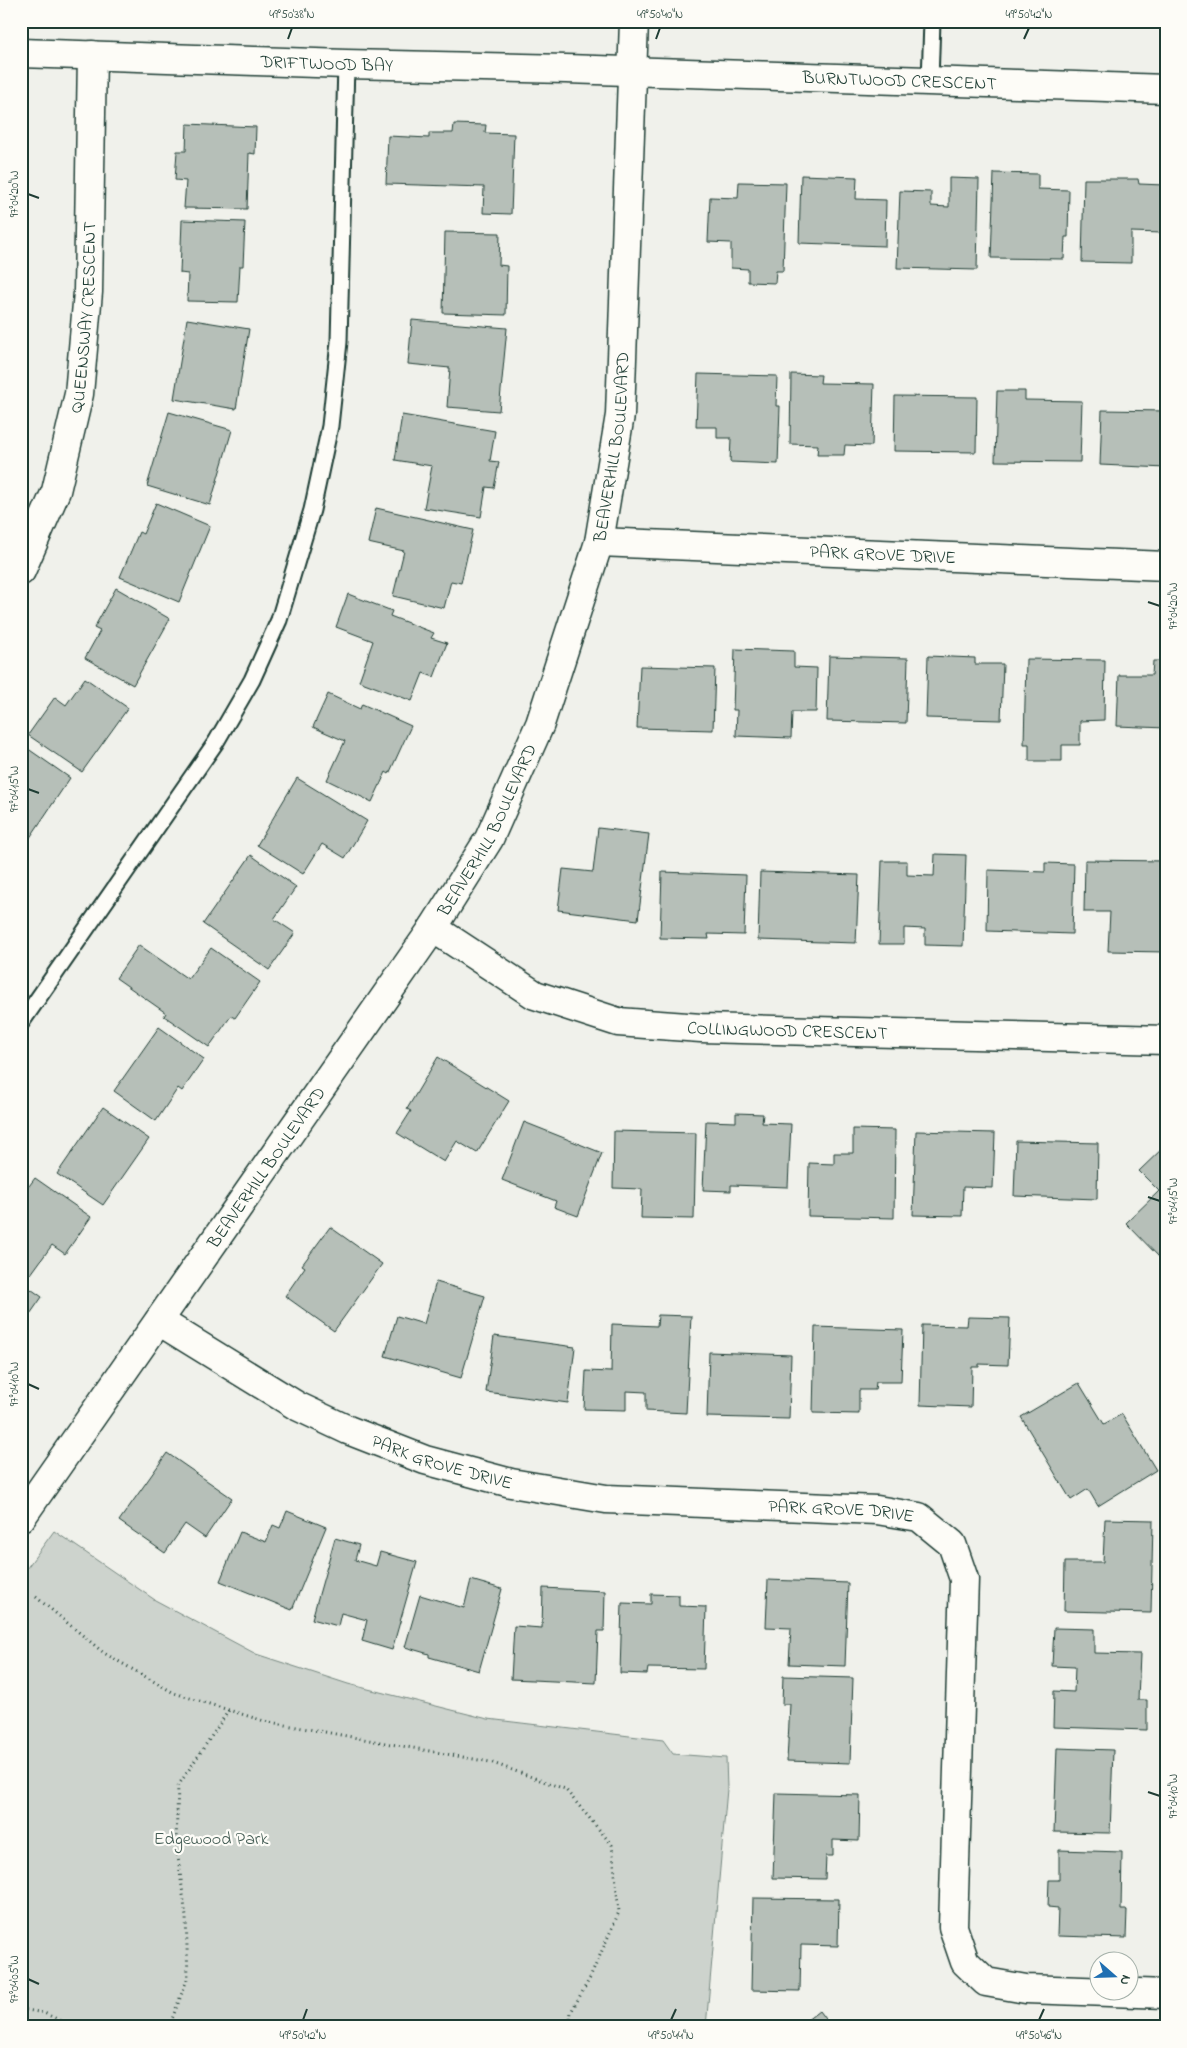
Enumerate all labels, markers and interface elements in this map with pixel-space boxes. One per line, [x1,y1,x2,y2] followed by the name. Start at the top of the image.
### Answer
[269,6,315,24] text: 49°50'38"N
[637,6,683,24] text: 49°50'40"N
[1006,6,1052,24] text: 49°50'42"N
[259,50,394,80] street label: DRIFTWOOD BAY
[801,66,997,98] street label: BURNTWOOD CRESCENT
[6,171,24,217] text: 97°04'20"W
[64,221,104,416] street label: QUEENSWAY CRESCENT
[588,351,637,545] street label: BEAVERHILL BOULEVARD
[809,540,956,572] street label: PARK GROVE DRIVE
[1165,583,1183,629] text: 97°04'20"W
[432,740,545,923] street label: BEAVERHILL BOULEVARD
[6,766,24,812] text: 97°04'15"W
[686,1016,888,1048] street label: COLLINGWOOD CRESCENT
[202,1082,333,1255] street label: BEAVERHILL BOULEVARD
[1165,1178,1183,1224] text: 97°04'15"W
[6,1362,24,1406] text: 97°04'10"W
[367,1429,515,1498] street label: PARK GROVE DRIVE
[768,1495,916,1531] street label: PARK GROVE DRIVE
[1165,1774,1183,1818] text: 97°04'10"W
[154,1827,268,1854] park label: Edgewood Park
[1090,1950,1140,2000] north arrow
[6,1955,24,2003] text: 97°04'05"W
[1113,1972,1136,1988] text: N
[280,2027,326,2045] text: 49°50'42"N
[648,2027,694,2045] text: 49°50'44"N
[1016,2027,1062,2045] text: 49°50'46"N

